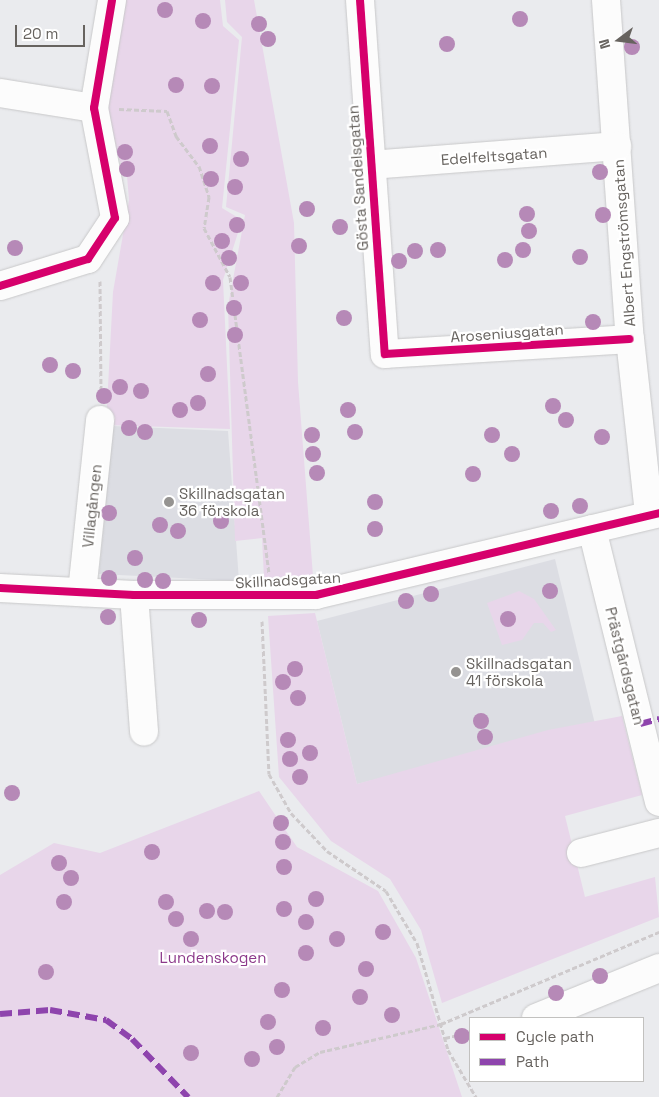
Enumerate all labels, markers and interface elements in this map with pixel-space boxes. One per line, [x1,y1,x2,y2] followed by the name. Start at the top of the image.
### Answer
[18,15,88,47] scale bar
[594,15,644,65] north arrow
[23,24,58,43] text: 20 m
[595,37,614,51] text: N
[344,105,372,251] street label: Gösta Sandelsgatan
[440,143,548,169] street label: Edelfeltsgatan
[609,159,639,327] street label: Albert Engströmsgatan
[450,320,564,346] street label: Aroseniusgatan
[79,463,105,549] street label: Villagången
[179,484,285,519] place label: Skillnadsgatan 36 förskola
[163,496,175,508] marker: Skillnadsgatan 36 förskola
[235,568,341,592] street label: Skillnadsgatan
[602,605,648,727] street label: Prästgårdsgatan
[466,654,572,689] place label: Skillnadsgatan 41 förskola
[450,666,462,678] marker: Skillnadsgatan 41 förskola
[160,949,266,967] park label: Lundenskogen
[469,1017,644,1082] legend
[516,1027,594,1046] text: Cycle path
[516,1052,549,1071] text: Path

